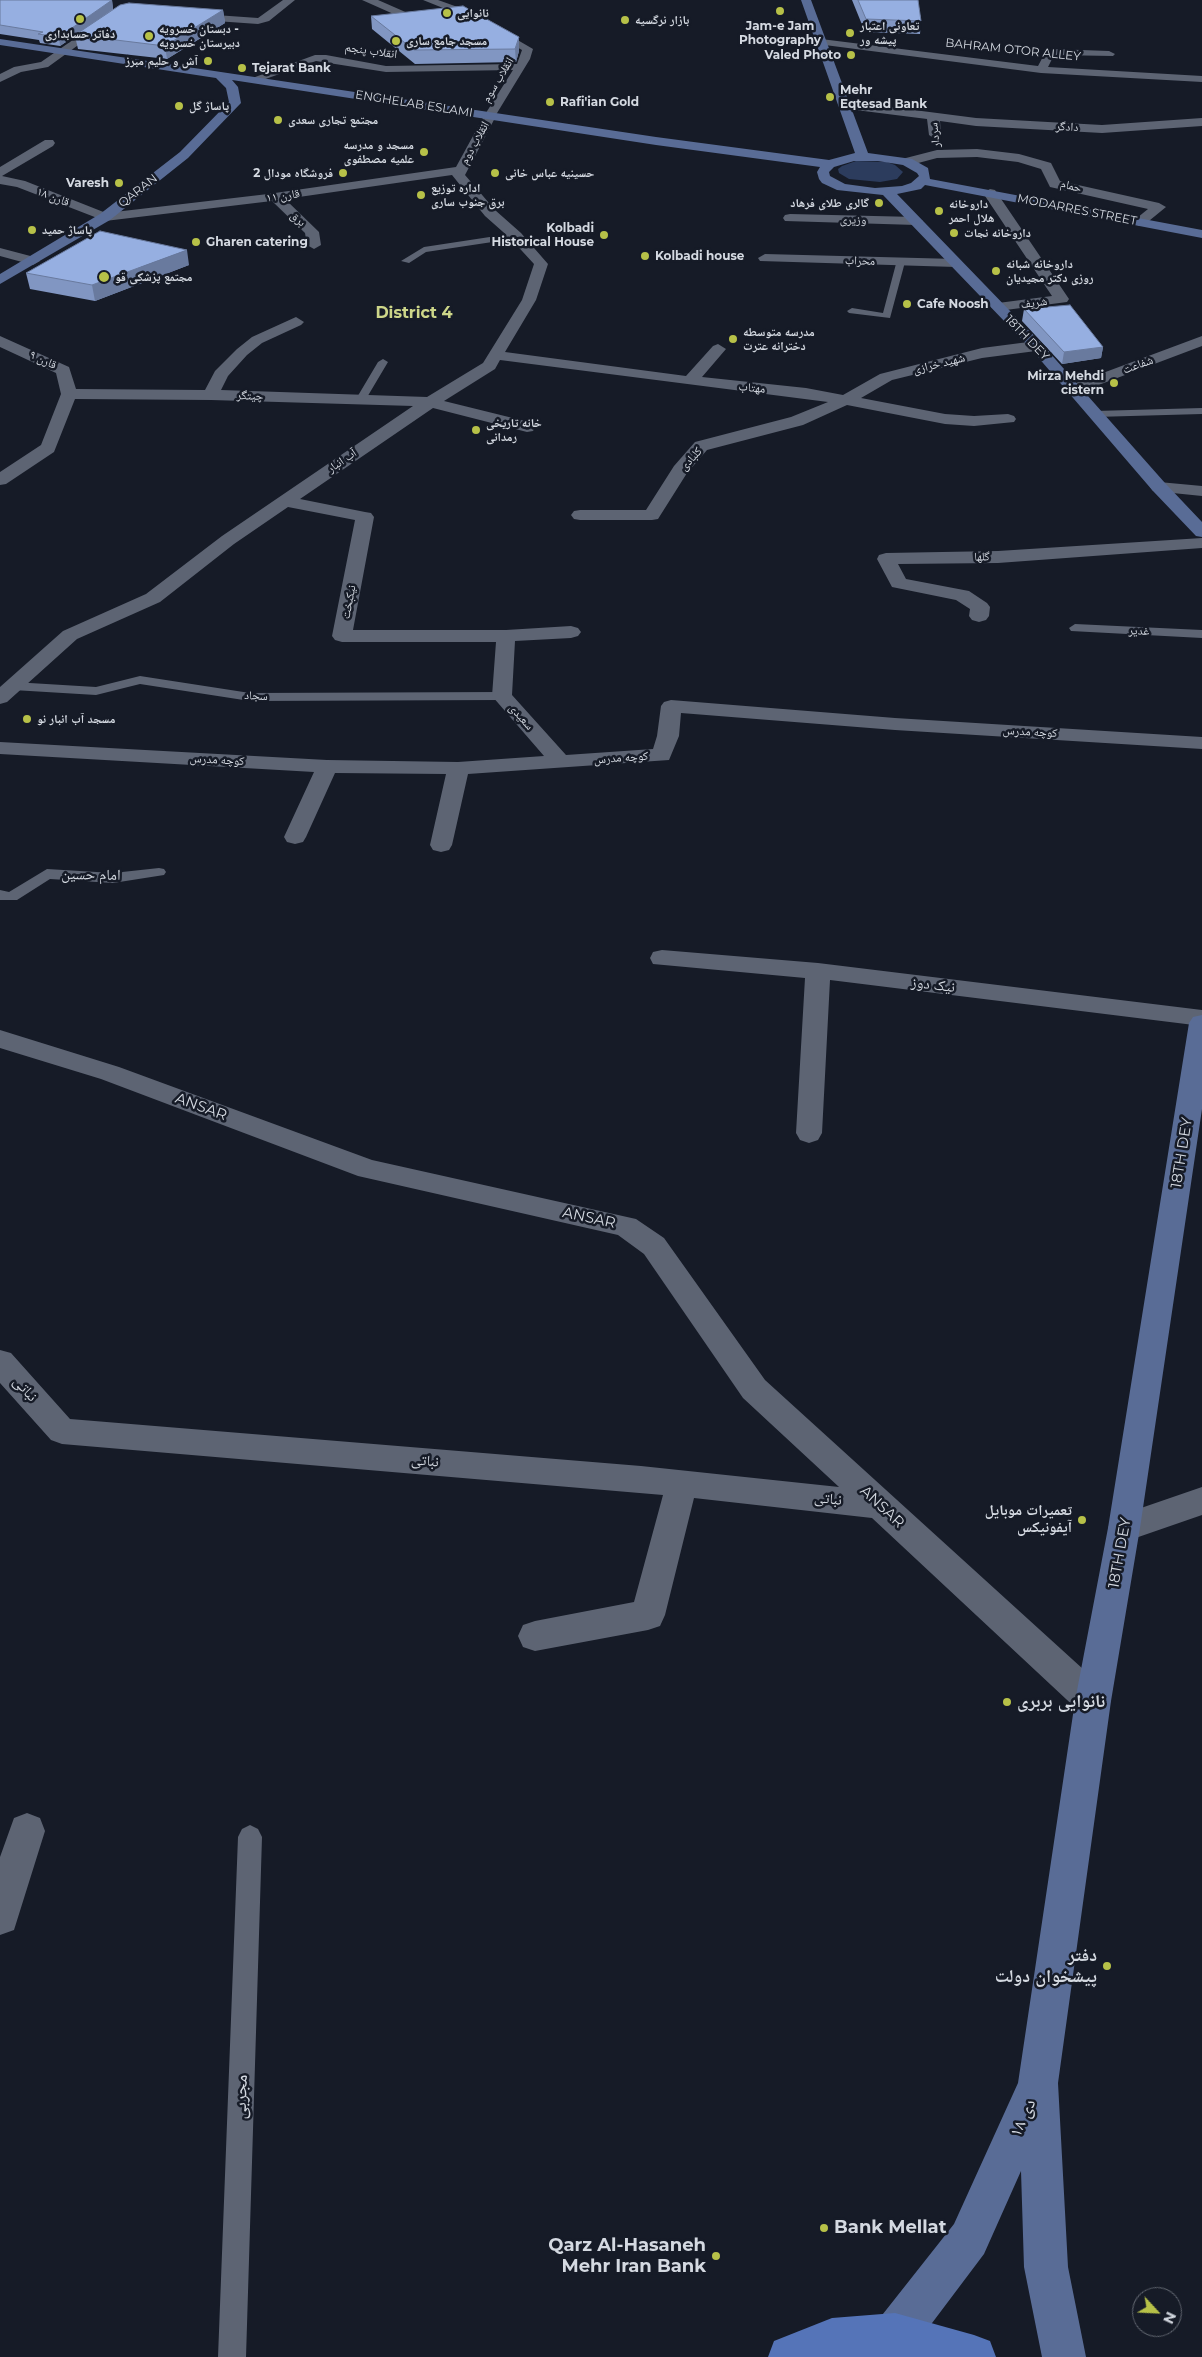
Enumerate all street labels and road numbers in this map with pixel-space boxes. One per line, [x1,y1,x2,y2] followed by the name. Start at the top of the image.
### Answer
[945,36,1081,64] street label: BAHRAM OTOR ALLEY
[344,40,398,62] street label: انقلاب پنجم
[479,55,517,105] street label: انقلاب سوم
[354,88,474,120] street label: ENGHELAB ESLAMI
[457,119,493,167] street label: انقلاب دوم
[1055,119,1079,135] street label: دادگر
[927,122,943,148] street label: سردار
[116,171,160,211] street label: QARAN
[1059,176,1083,196] street label: حمام
[35,184,71,210] street label: قارن ۱۸
[265,187,301,205] street label: قارن ۱۱
[1016,191,1138,229] street label: MODARRES STREET
[287,208,309,230] street label: برق
[840,213,866,227] street label: وزیری
[845,253,875,269] street label: محراب
[1020,294,1048,312] street label: شریف
[1002,312,1052,364] street label: 18TH DEY
[27,348,59,372] street label: قارن ٩
[912,351,966,377] street label: شهید خرازی
[1121,353,1155,377] street label: شفاعت
[738,379,766,397] street label: مهتاب
[236,388,264,404] street label: چیتگر
[677,444,705,474] street label: کلبادی
[324,446,360,476] street label: آب انبار
[974,550,990,564] street label: گلها
[339,584,359,620] street label: نیکبخت
[1128,623,1150,639] street label: غدیر
[244,688,268,704] street label: سجاد
[506,701,536,733] street label: سعیدی
[1002,723,1058,741] street label: کوچه مدرس
[593,749,649,767] street label: کوچه مدرس
[189,751,245,769] street label: کوچه مدرس
[61,865,121,885] street label: امام حسین
[910,973,956,997] street label: نیک دوز
[173,1089,229,1125] street label: ANSAR
[1168,1116,1196,1190] street label: 18TH DEY
[561,1204,617,1232] street label: ANSAR
[9,1373,41,1405] street label: نباتی
[410,1451,440,1471] street label: نباتی
[856,1482,908,1532] street label: ANSAR
[813,1489,843,1509] street label: نباتی
[1105,1516,1135,1590] street label: 18TH DEY
[229,2074,253,2120] street label: مجربی
[1005,2096,1041,2140] street label: ۱۸ دی

